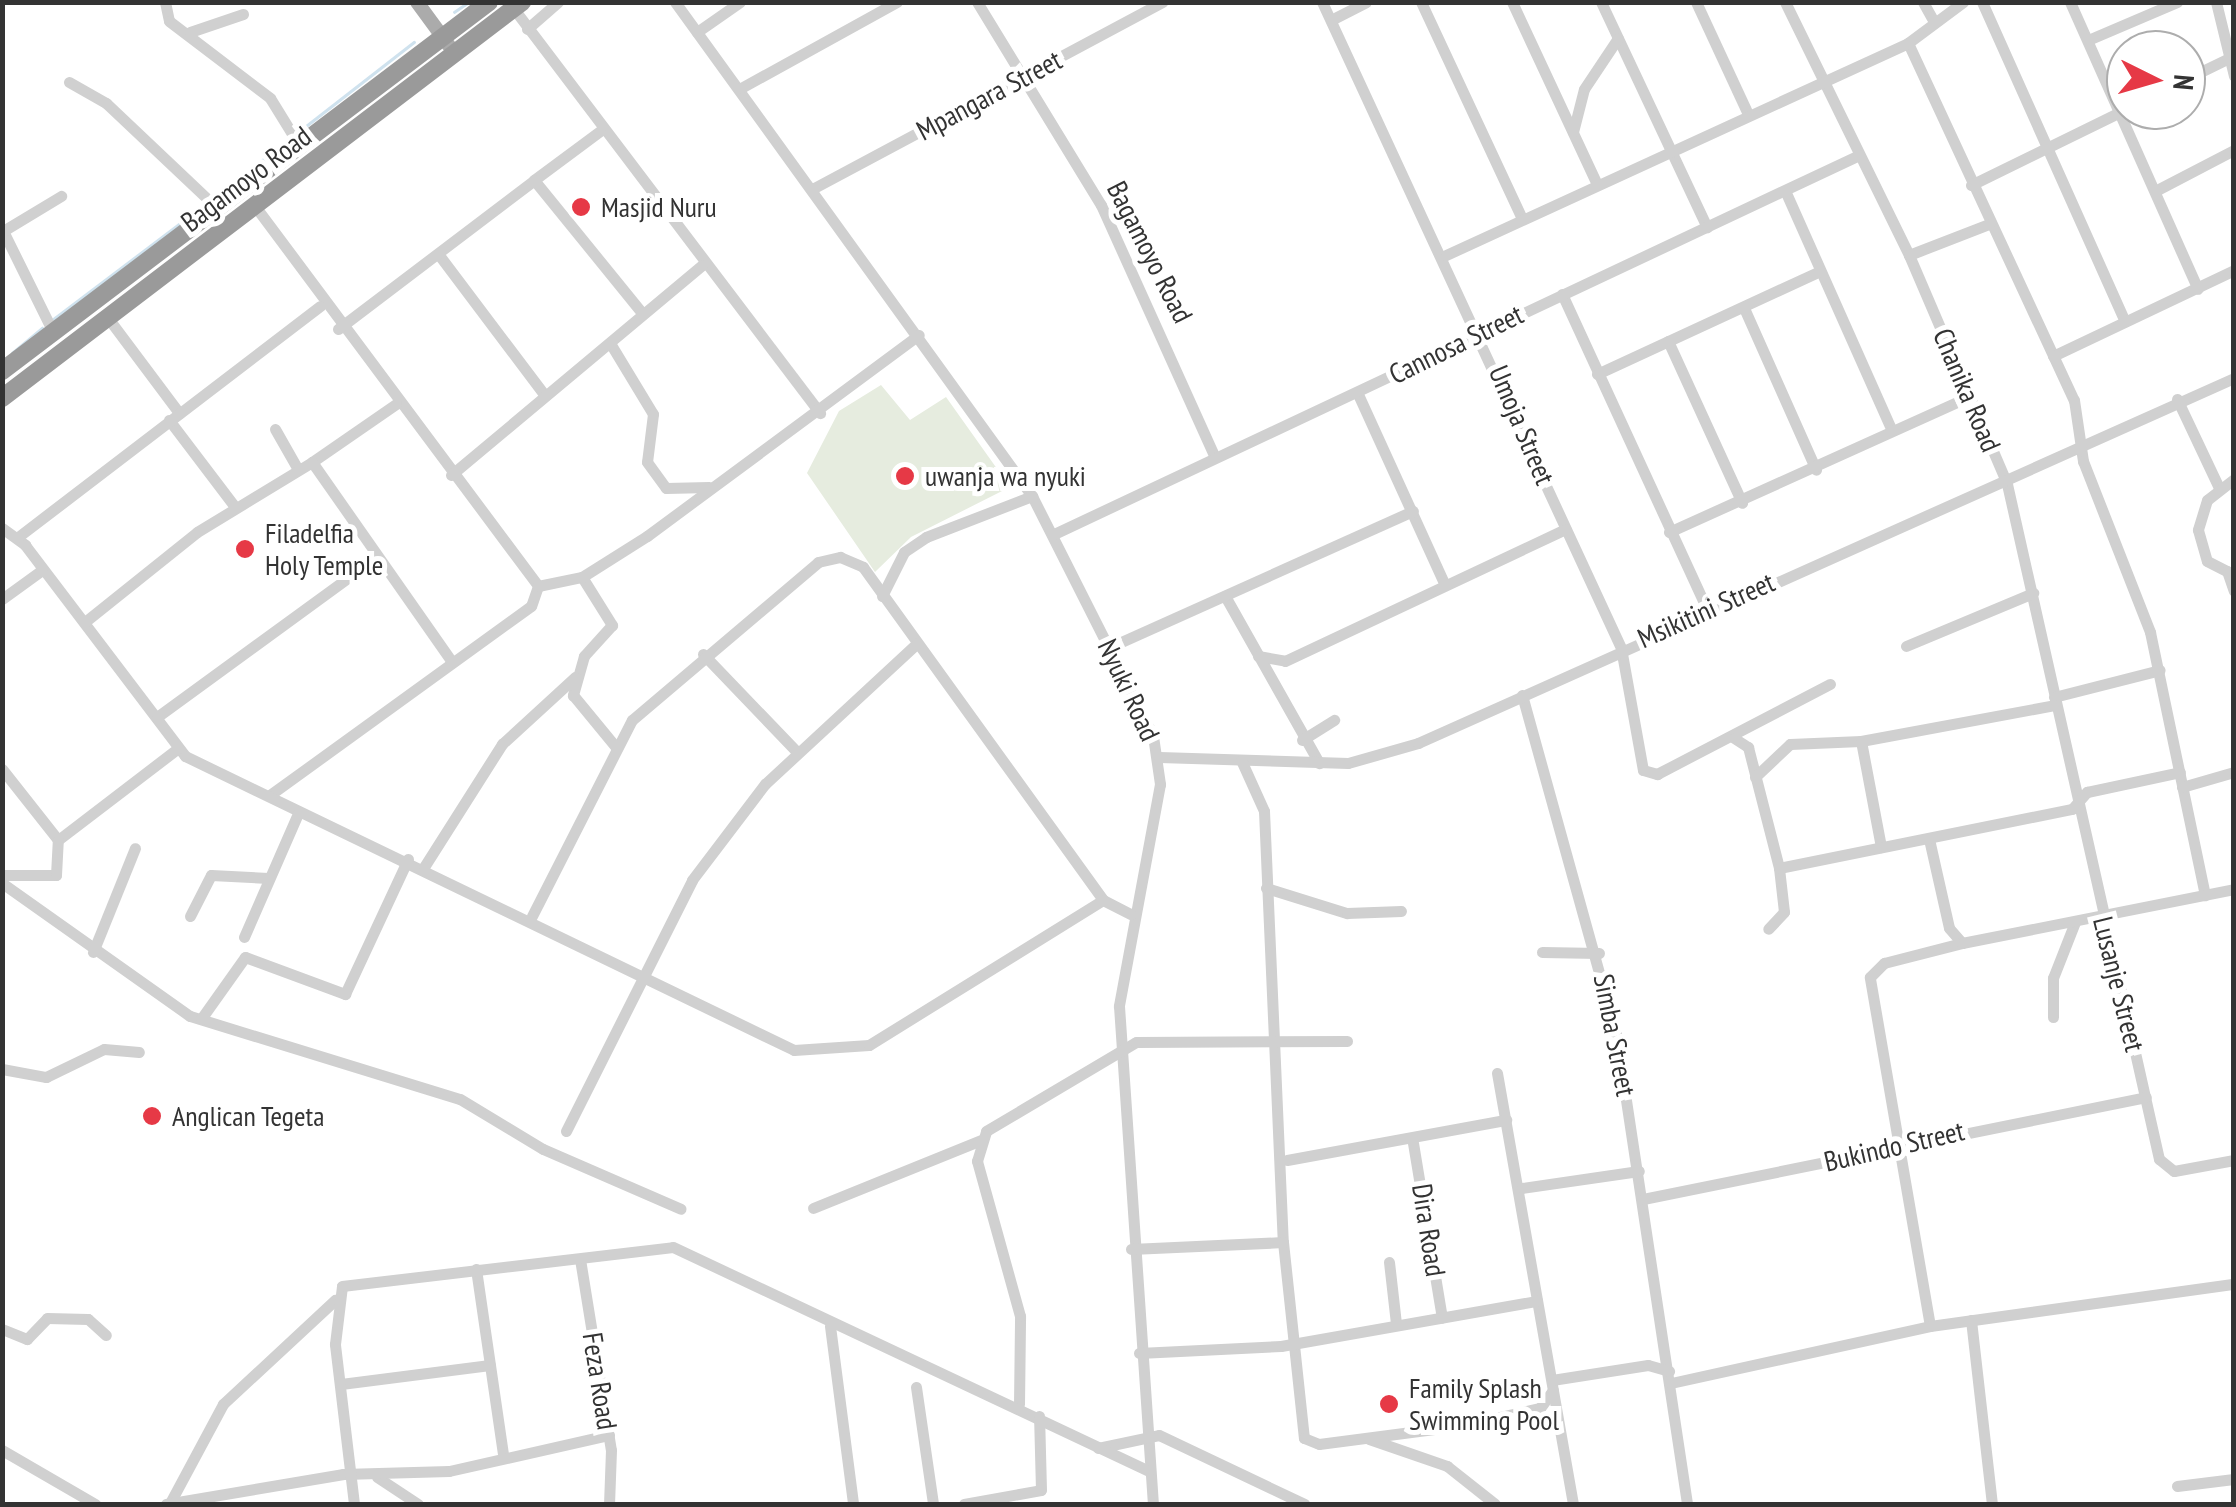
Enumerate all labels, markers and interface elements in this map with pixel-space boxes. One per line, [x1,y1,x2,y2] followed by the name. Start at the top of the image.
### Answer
[2106,30,2206,130] north arrow
[911,43,1067,147] street label: Mpangara Street
[2165,73,2203,92] text: N
[174,119,318,239] street label: Bagamoyo Road
[1100,176,1200,328] street label: Bagamoyo Road
[601,190,717,224] place label: Masjid Nuru
[570,196,592,218] marker: Masjid Nuru
[1384,297,1528,391] street label: Cannosa Street
[1926,323,2008,457] street label: Chanika Road
[1482,360,1562,490] street label: Umoja Street
[925,459,1086,493] place label: uwanja wa nyuki
[894,465,916,487] marker: uwanja wa nyuki
[265,516,385,582] place label: Filadelfia Holy Temple
[234,538,256,560] marker: Filadelfia Holy Temple
[1632,565,1780,655] street label: Msikitini Street
[1091,634,1167,746] street label: Nyuki Road
[2086,913,2152,1055] street label: Lusanje Street
[1587,971,1643,1099] street label: Simba Street
[172,1099,325,1133] place label: Anglican Tegeta
[141,1105,163,1127] marker: Anglican Tegeta
[1821,1114,1967,1178] street label: Bukindo Street
[1405,1181,1453,1279] street label: Dira Road
[576,1330,624,1432] street label: Feza Road
[1409,1371,1559,1437] place label: Family Splash Swimming Pool
[1378,1393,1400,1415] marker: Family Splash Swimming Pool

